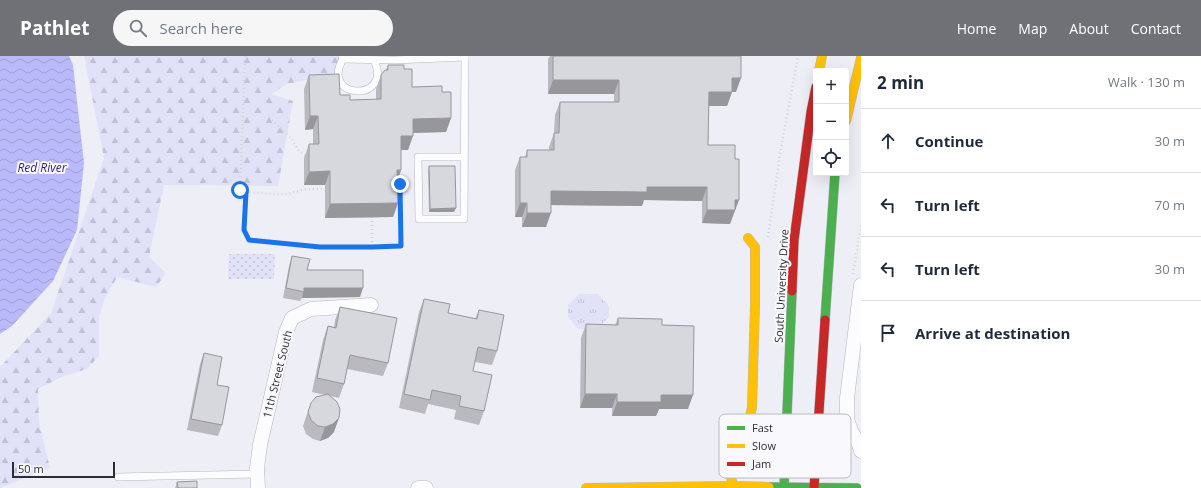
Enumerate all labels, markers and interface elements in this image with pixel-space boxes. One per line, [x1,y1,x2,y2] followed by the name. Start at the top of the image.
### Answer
[113,10,393,46] search box
[20,15,89,41] text: Pathlet
[127,17,149,39] icon: search
[159,18,243,38] text: Search here
[957,19,996,38] text: Home
[1018,19,1047,38] text: Map
[1069,19,1109,38] text: About
[1131,19,1181,38] text: Contact
[813,68,849,176] map controls
[813,68,849,104] button: +
[877,71,924,94] text: 2 min
[1108,73,1185,91] text: Walk · 130 m
[813,104,849,140] button: −
[877,130,899,152] icon: ahead
[915,131,983,151] text: Continue
[1155,132,1185,150] text: 30 m
[813,140,849,176] button: locate
[17,159,68,176] water label: Red River
[391,175,409,193] route end
[231,181,249,199] route start
[877,194,899,216] icon: left
[915,195,980,215] text: Turn left
[1155,196,1185,214] text: 70 m
[771,229,791,343] street label: South University Drive
[877,258,899,280] icon: left
[915,259,980,279] text: Turn left
[1155,260,1185,278] text: 30 m
[877,322,899,344] icon: arrive
[915,323,1070,343] text: Arrive at destination
[259,329,295,419] street label: 11th Street South
[719,414,851,478] legend
[752,420,773,435] text: Fast
[752,438,776,453] text: Slow
[751,456,771,471] text: Jam
[12,460,115,479] scale bar
[18,461,44,476] text: 50 m

